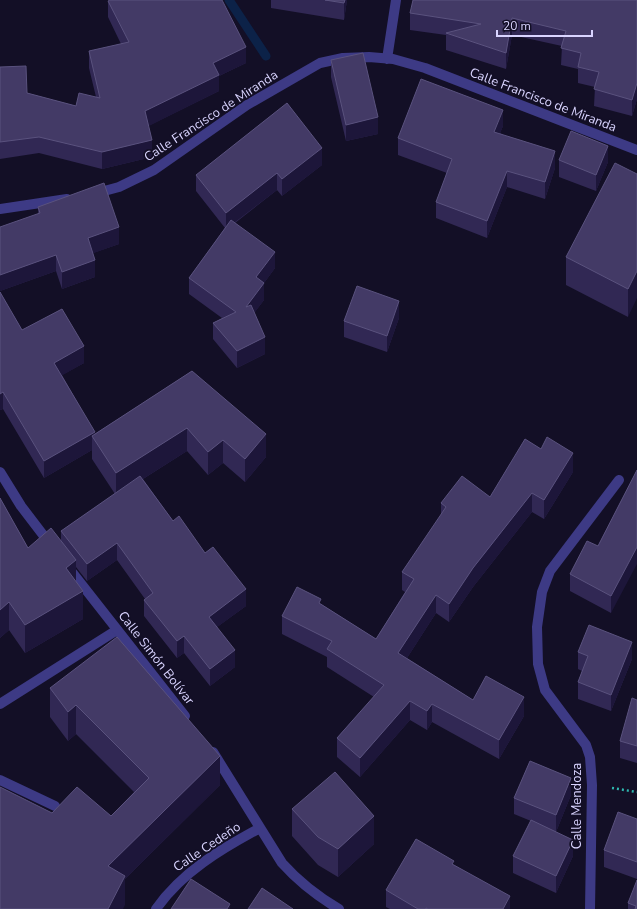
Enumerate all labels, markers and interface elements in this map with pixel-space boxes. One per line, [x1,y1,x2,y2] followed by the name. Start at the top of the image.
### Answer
[497,12,592,38] scale bar
[503,18,531,34] text: 20 m
[467,64,619,136] street label: Calle Francisco de Miranda
[141,66,281,166] street label: Calle Francisco de Miranda
[114,607,199,709] street label: Calle Simón Bolívar
[568,763,586,849] street label: Calle Mendoza
[170,818,244,876] street label: Calle Cedeño

